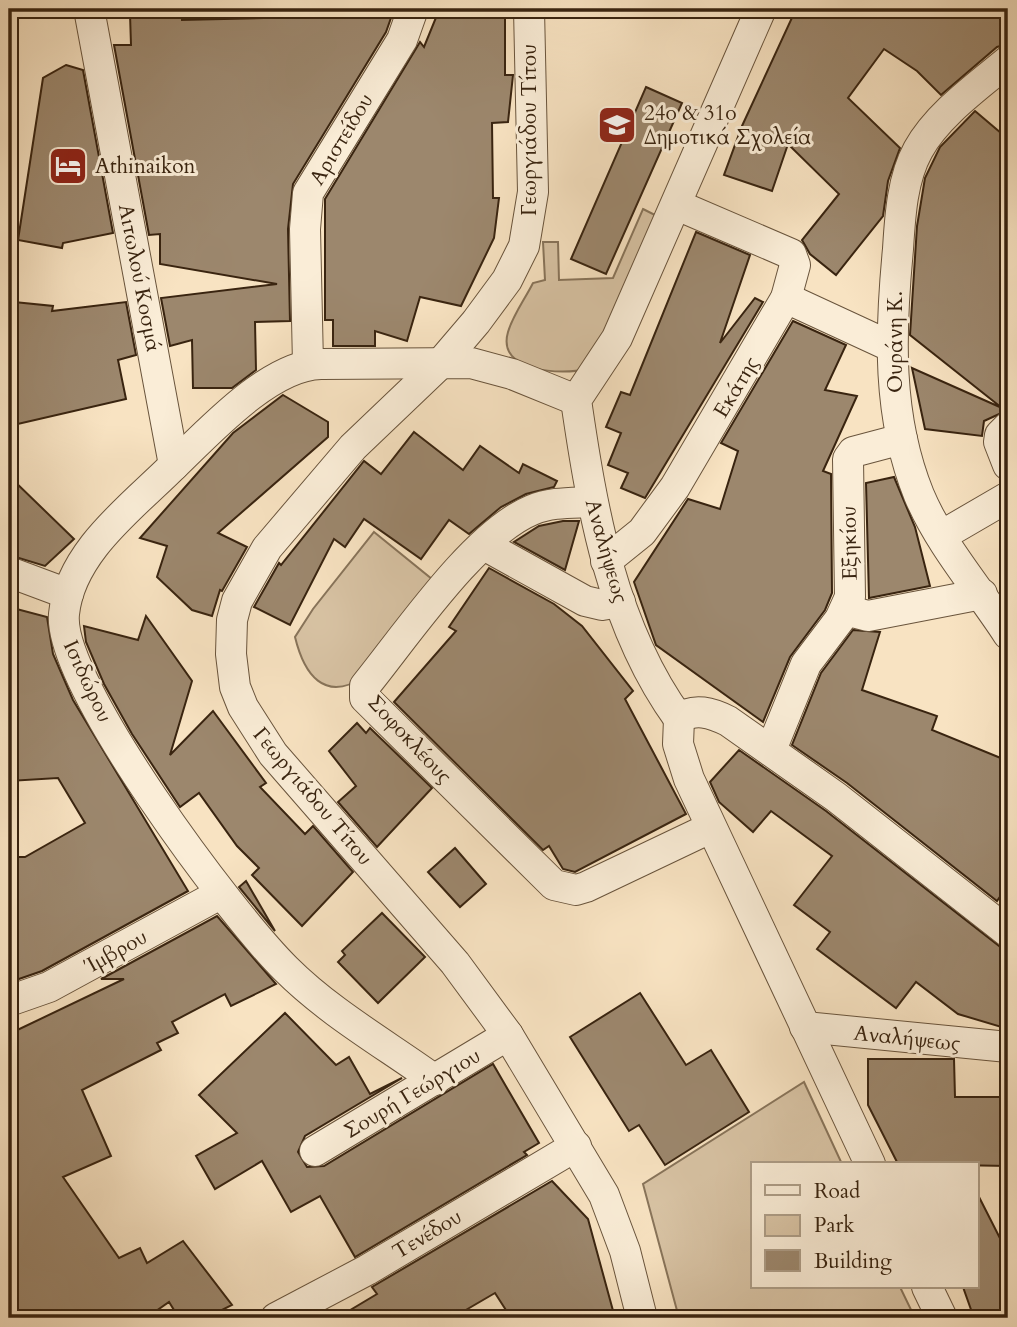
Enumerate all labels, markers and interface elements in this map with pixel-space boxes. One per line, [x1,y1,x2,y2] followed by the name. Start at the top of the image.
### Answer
[515,44,544,216] street label: Γεωργιάδου Τίτου
[303,88,380,191] street label: Αριστείδου
[644,99,811,152] place label: 24ο & 31ο Δημοτικά Σχολεία
[596,104,638,146] school or university icon: 24ο & 31ο Δημοτικά Σχολεία
[47,145,89,187] hotel icon: Athinaikon
[95,152,196,181] place label: Athinaikon
[111,201,168,355] street label: Αιτωλού Κοσμά
[881,291,910,393] street label: Ουράνη Κ.
[707,351,766,423] street label: Εκάτης
[578,496,635,606] street label: Αναλήψεως
[834,506,865,580] street label: Εξηκίου
[56,635,119,727] street label: Ισιδώρου
[361,689,458,790] street label: Σοφοκλέους
[246,721,379,872] street label: Γεωργιάδου Τίτου
[79,923,153,981] street label: Ίμβρου
[852,1018,962,1059] street label: Αναλήψεως
[339,1041,486,1146] street label: Σουρή Γεώργιου
[751,1162,978,1288] legend
[814,1177,860,1206] text: Road
[387,1202,467,1266] street label: Τενέδου
[814,1211,855,1240] text: Park
[814,1247,892,1276] text: Building

